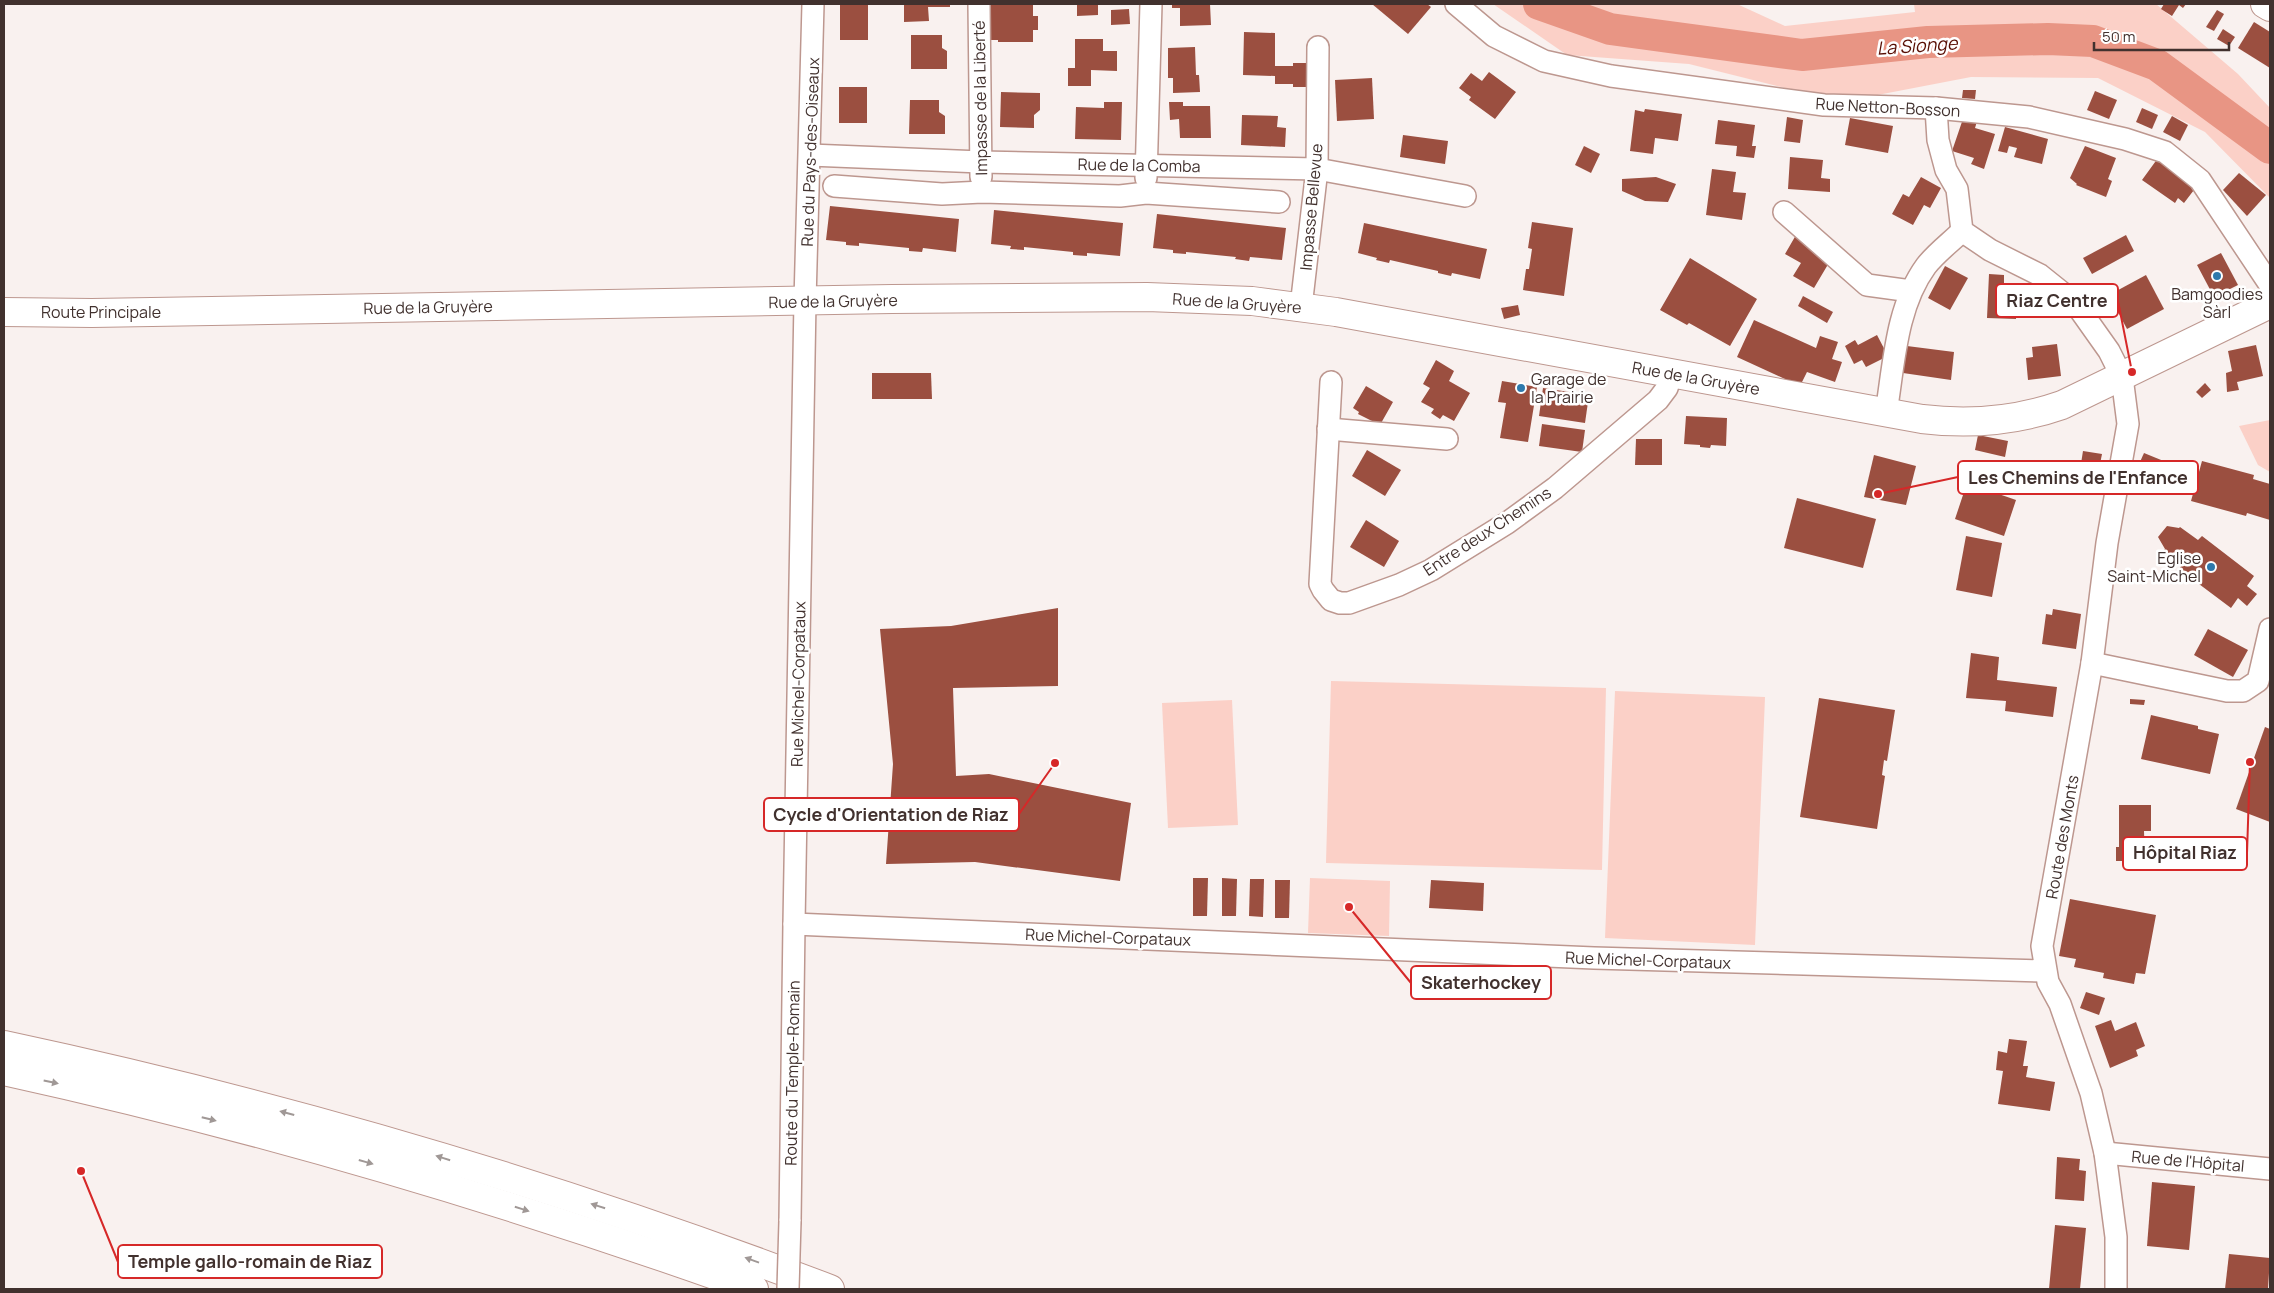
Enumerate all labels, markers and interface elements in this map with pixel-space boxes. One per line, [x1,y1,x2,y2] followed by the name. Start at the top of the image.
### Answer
[968,20,992,176] street label: Impasse de la Liberté
[2094,20,2229,52] scale bar
[2102,26,2136,47] text: 50 m
[1876,30,1960,60] water label: La Sionge
[796,56,824,247] street label: Rue du Pays-des-Oiseaux
[1815,92,1961,122] street label: Rue Netton-Bosson
[1294,142,1328,272] street label: Impasse Bellevue
[1077,153,1201,177] street label: Rue de la Comba
[2211,270,2223,282] marker: Bamgoodies Sàrl
[2171,283,2263,323] place label: Bamgoodies Sàrl
[1996,284,2118,317] callout: Riaz Centre
[1172,288,1302,318] street label: Rue de la Gruyère
[2006,288,2108,312] text: Riaz Centre
[768,289,898,313] street label: Rue de la Gruyère
[363,295,493,319] street label: Rue de la Gruyère
[41,301,161,323] street label: Route Principale
[1630,356,1762,400] street label: Rue de la Gruyère
[1531,368,1606,408] place label: Garage de la Prairie
[1515,382,1527,394] marker: Garage de la Prairie
[1958,461,2198,494] callout: Les Chemins de l'Enfance
[1968,465,2188,489] text: Les Chemins de l'Enfance
[1419,481,1555,581] street label: Entre deux Chemins
[2107,547,2201,587] place label: Eglise Saint-Michel
[2205,561,2217,573] marker: Eglise Saint-Michel
[786,600,810,767] street label: Rue Michel-Corpataux
[2040,773,2084,901] street label: Route des Monts
[764,798,1019,831] callout: Cycle d'Orientation de Riaz
[773,802,1009,826] text: Cycle d'Orientation de Riaz
[2123,837,2247,870] callout: Hôpital Riaz
[2133,840,2237,864] text: Hôpital Riaz
[1025,923,1192,951] street label: Rue Michel-Corpataux
[1565,946,1732,974] street label: Rue Michel-Corpataux
[1411,966,1551,999] callout: Skaterhockey
[1421,970,1541,994] text: Skaterhockey
[779,980,805,1166] street label: Route du Temple-Romain
[44,1078,60,1086] one-way arrow
[280,1108,295,1116] one-way arrow
[202,1115,217,1123] one-way arrow
[2130,1145,2246,1177] street label: Rue de l'Hôpital
[436,1153,451,1161] one-way arrow
[359,1158,374,1166] one-way arrow
[591,1202,606,1210] one-way arrow
[514,1206,529,1214] one-way arrow
[118,1245,382,1278] callout: Temple gallo-romain de Riaz
[128,1249,372,1273] text: Temple gallo-romain de Riaz
[744,1256,759,1263] one-way arrow

